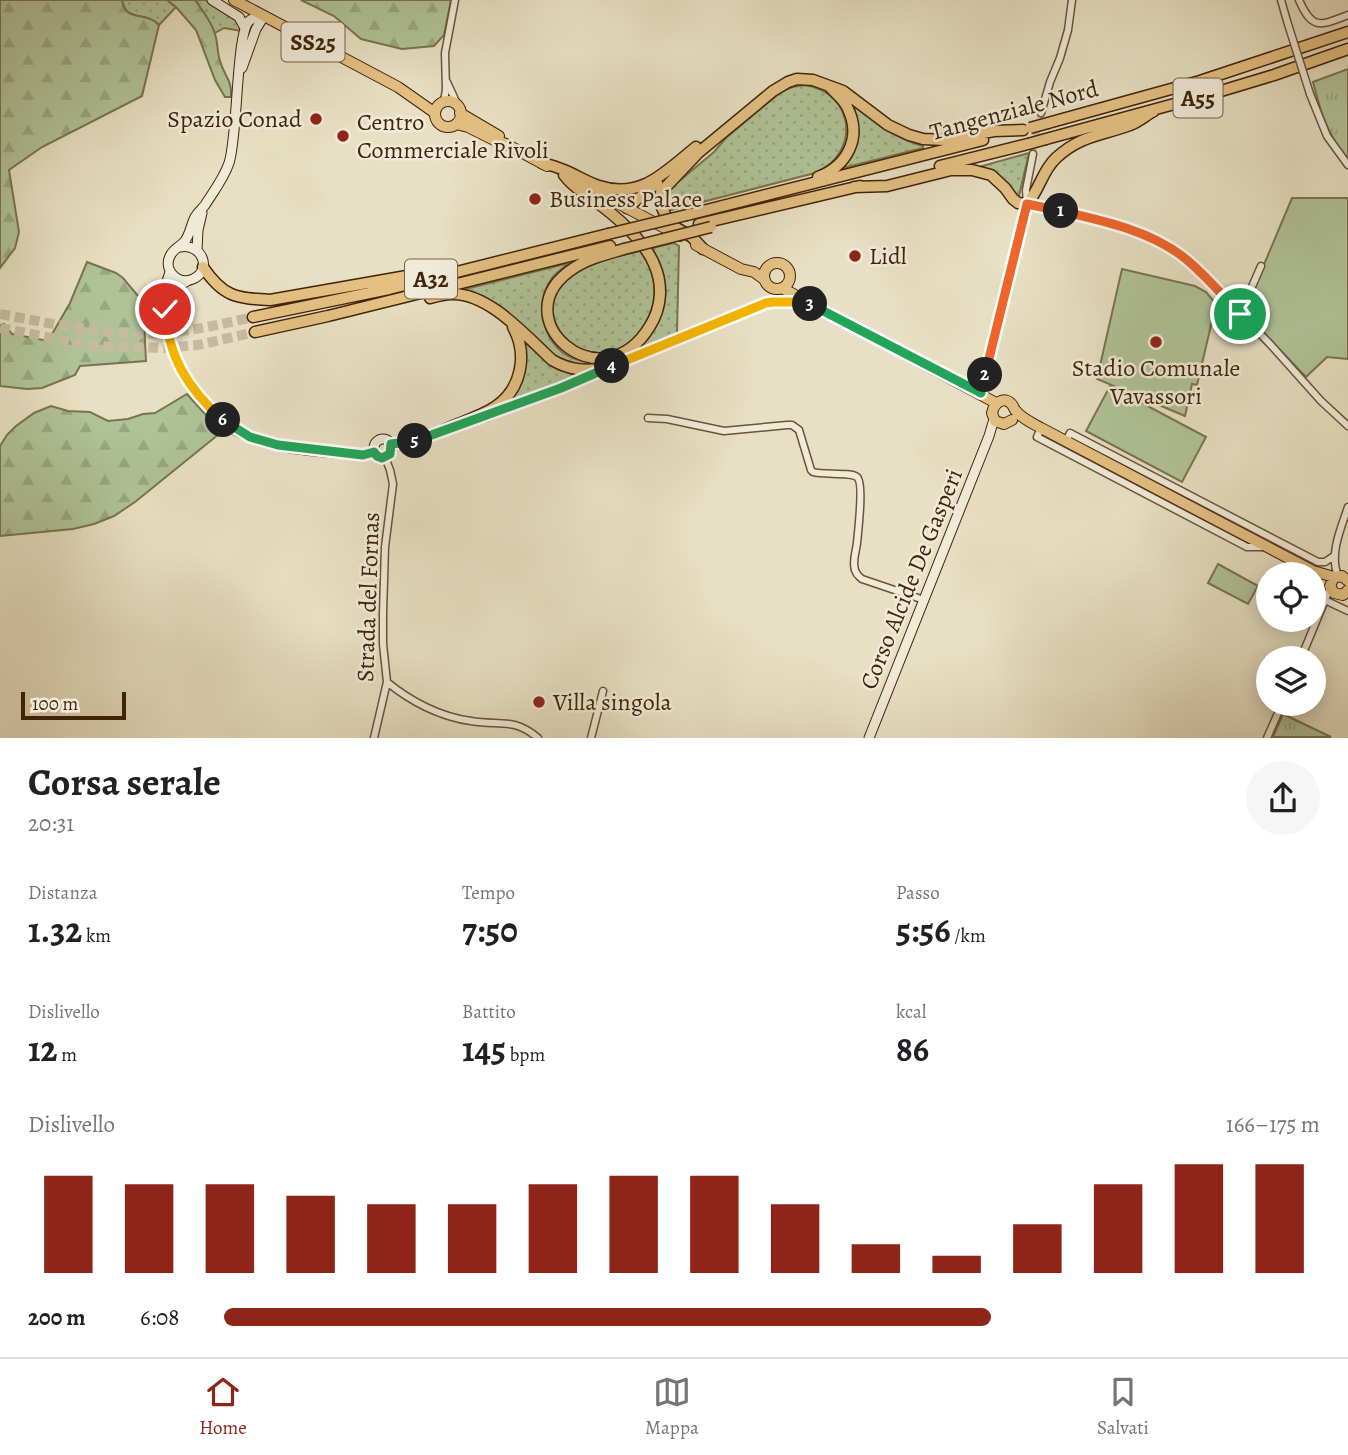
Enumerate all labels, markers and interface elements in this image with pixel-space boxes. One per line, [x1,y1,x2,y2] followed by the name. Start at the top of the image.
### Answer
[282,22,344,61] road number: SS25
[926,72,1102,148] street label: Tangenziale Nord
[1174,78,1222,118] road number: A55
[167,103,302,135] place label: Spazio Conad
[357,106,549,166] place label: Centro Commerciale Rivoli
[308,111,324,127] marker: Spazio Conad
[335,128,351,144] marker: Centro Commerciale Rivoli
[549,183,702,215] place label: Business Palace
[527,191,543,207] marker: Business Palace
[1044,194,1078,228] pin: 1
[1057,197,1064,223] text: 1
[869,240,907,272] place label: Lidl
[847,248,863,264] marker: Lidl
[405,260,457,298] road number: A32
[135,279,195,339] pin
[1210,284,1270,344] pin
[792,286,828,322] pin: 3
[146,290,184,328] icon: check
[805,290,814,316] text: 3
[1221,295,1259,333] icon: arrive
[1148,334,1164,350] marker: Stadio Comunale Vavassori
[594,348,630,384] pin: 4
[607,352,616,378] text: 4
[1072,352,1240,412] place label: Stadio Comunale Vavassori
[968,358,1002,392] pin: 2
[980,361,989,387] text: 2
[206,402,241,438] pin: 6
[218,406,227,432] text: 6
[398,424,432,458] pin: 5
[410,427,419,453] text: 5
[852,464,970,694] street label: Corso Alcide De Gasperi
[349,511,387,683] street label: Strada del Fornas
[1256,562,1326,716] map controls
[1256,562,1326,632] button: locate
[1256,646,1326,716] button: layers
[552,686,672,718] place label: Villa singola
[21,688,126,720] scale bar
[32,691,78,717] text: 100 m
[531,694,547,710] marker: Villa singola
[28,756,221,808] text: Corsa serale
[1246,761,1320,835] button: share
[28,808,74,839] text: 20:31
[28,880,97,906] text: Distanza
[462,880,515,906] text: Tempo
[896,880,940,906] text: Passo
[28,906,82,954] text: 1.32
[462,906,518,954] text: 7:50
[896,906,951,954] text: 5:56
[82,923,111,949] text: km
[951,923,986,949] text: /km
[28,999,100,1025] text: Dislivello
[462,999,516,1025] text: Battito
[896,999,926,1025] text: kcal
[28,1025,57,1073] text: 12
[462,1025,506,1073] text: 145
[896,1025,929,1073] text: 86
[57,1042,77,1068] text: m
[506,1042,545,1068] text: bpm
[28,1109,115,1140] text: Dislivello
[1226,1109,1320,1140] text: 166–175 m
[28,1302,86,1333] text: 200 m
[140,1302,180,1333] text: 6:08
[199,1373,247,1441] tab: Home
[645,1373,699,1441] tab: Mappa
[1097,1373,1149,1441] tab: Salvati

